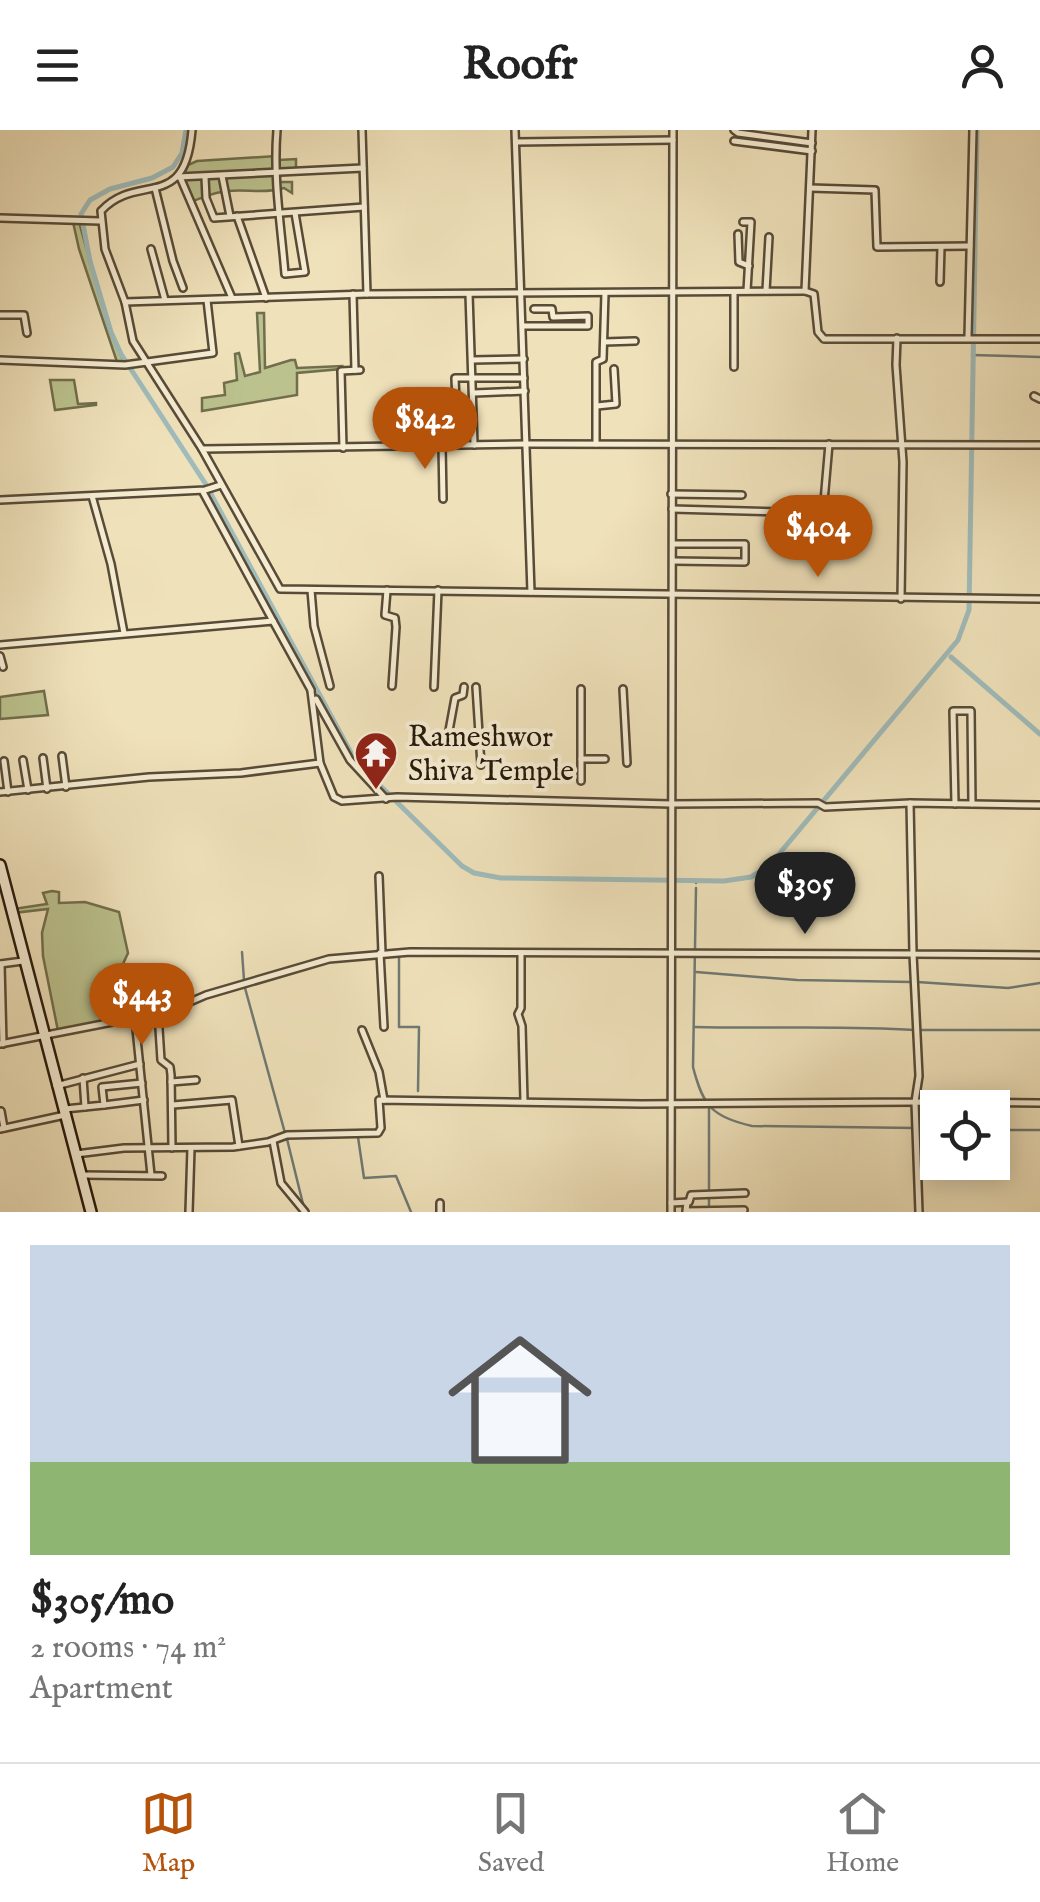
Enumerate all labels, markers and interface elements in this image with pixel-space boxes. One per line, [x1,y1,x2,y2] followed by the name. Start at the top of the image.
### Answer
[462,37,578,94] text: Roofr
[30,38,85,93] icon: menu
[955,38,1010,93] icon: person
[366,387,484,472] pin: $842
[395,399,455,440] text: $842
[759,495,877,580] pin: $404
[786,507,850,548] text: $404
[408,719,574,791] place label: Rameshwor Shiva Temple
[353,730,399,791] temple icon: Rameshwor Shiva Temple
[746,852,864,937] pin: $305
[777,864,833,905] text: $305
[83,963,201,1048] pin: $443
[111,975,173,1016] text: $443
[920,1090,1010,1180] map controls
[920,1090,1010,1180] button: locate
[430,1310,610,1490] icon: home
[30,1575,174,1628] text: $305/mo
[30,1628,226,1669] text: 2 rooms · 74 m²
[30,1669,173,1710] text: Apartment
[141,1786,196,1881] tab: Map
[478,1786,544,1881] tab: Saved
[826,1786,899,1881] tab: Home

